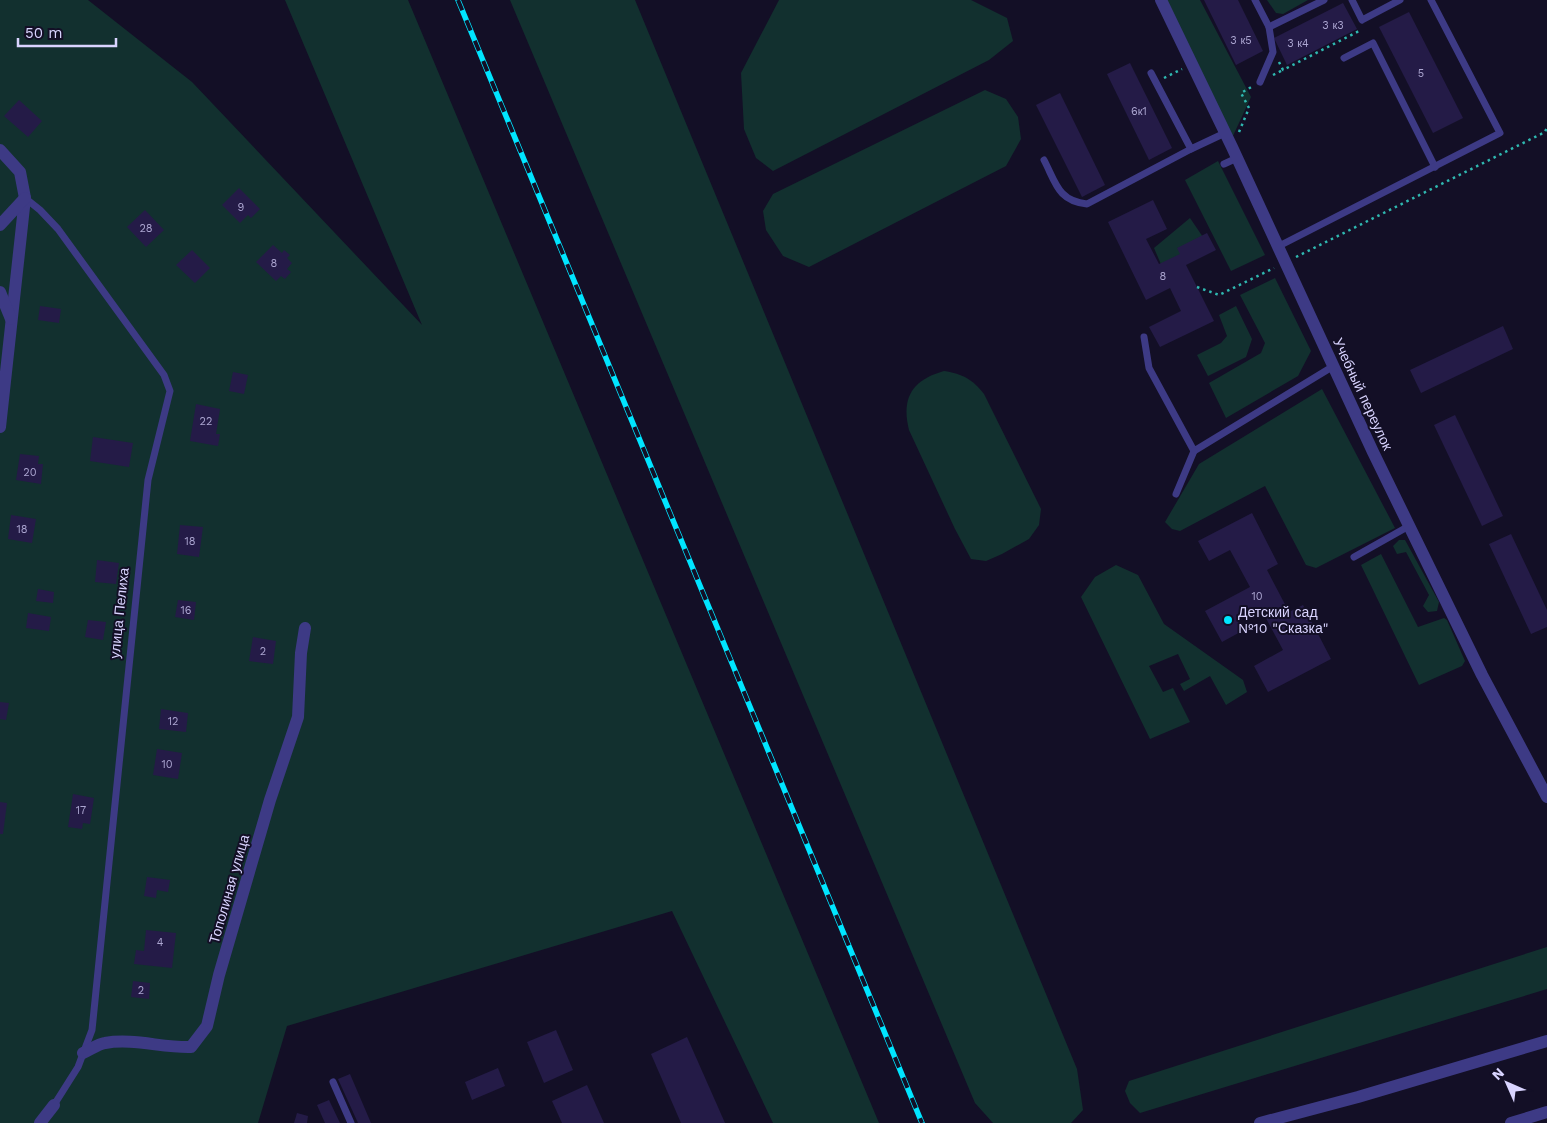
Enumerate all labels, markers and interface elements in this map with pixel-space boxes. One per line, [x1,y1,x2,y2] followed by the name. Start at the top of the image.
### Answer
[18,15,115,47] scale bar
[1322,19,1344,32] house number: 3 к3
[25,24,62,42] text: 50 m
[1230,34,1252,47] house number: 3 к5
[1287,37,1309,50] house number: 3 к4
[1418,67,1424,80] house number: 5
[1131,105,1147,118] house number: 6к1
[238,201,245,214] house number: 9
[139,222,153,235] house number: 28
[271,257,278,270] house number: 8
[1160,270,1167,283] house number: 8
[1330,335,1396,453] street label: Учебный переулок
[200,415,212,428] house number: 22
[23,466,37,479] house number: 20
[16,523,28,536] house number: 18
[184,535,196,548] house number: 18
[106,567,132,659] street label: улица Пелиха
[1251,590,1263,603] house number: 10
[181,604,192,617] house number: 16
[1238,604,1328,636] place label: Детский сад №10 "Сказка"
[1222,614,1234,626] marker: Детский сад №10 "Сказка"
[260,645,266,658] house number: 2
[168,715,178,728] house number: 12
[161,758,173,771] house number: 10
[76,804,86,817] house number: 17
[206,832,252,945] street label: Тополиная улица
[157,936,164,949] house number: 4
[138,984,144,997] house number: 2
[1482,1058,1532,1108] north arrow
[1488,1064,1507,1083] text: N

